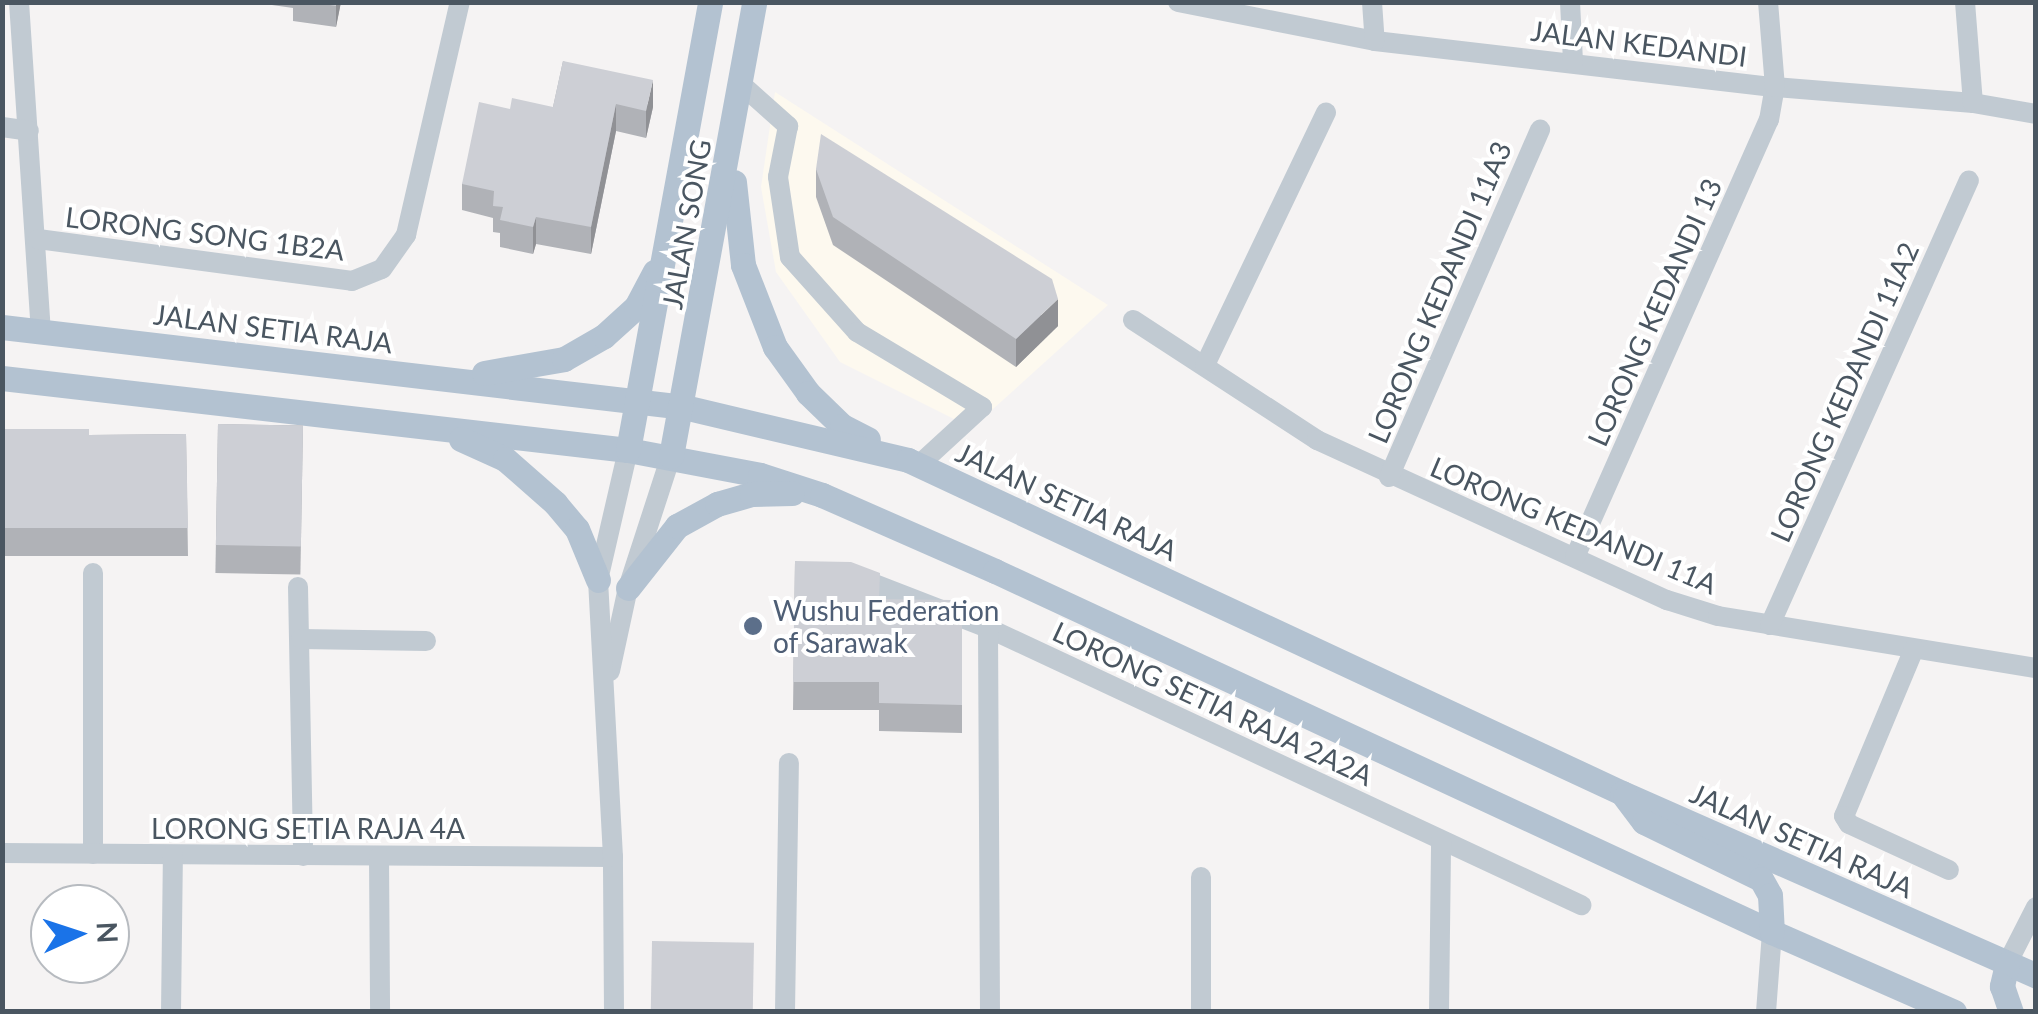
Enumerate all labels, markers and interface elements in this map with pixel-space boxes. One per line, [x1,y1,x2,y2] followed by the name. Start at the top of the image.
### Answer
[1529,13,1749,73] street label: JALAN KEDANDI
[655,136,717,312] street label: JALAN SONG
[1360,136,1518,448] street label: LORONG KEDANDI 11A3
[1580,173,1728,451] street label: LORONG KEDANDI 13
[64,199,346,267] street label: LORONG SONG 1B2A
[1763,237,1925,547] street label: LORONG KEDANDI 11A2
[151,297,395,359] street label: JALAN SETIA RAJA
[951,435,1183,567] street label: JALAN SETIA RAJA
[1426,449,1722,601] street label: LORONG KEDANDI 11A
[773,593,999,659] place label: Wushu Federation of Sarawak
[1047,614,1379,792] street label: LORONG SETIA RAJA 2A2A
[742,615,764,637] marker: Wushu Federation of Sarawak
[1685,776,1919,904] street label: JALAN SETIA RAJA
[150,811,466,845] street label: LORONG SETIA RAJA 4A
[30,884,130,984] north arrow
[90,921,126,944] text: N

